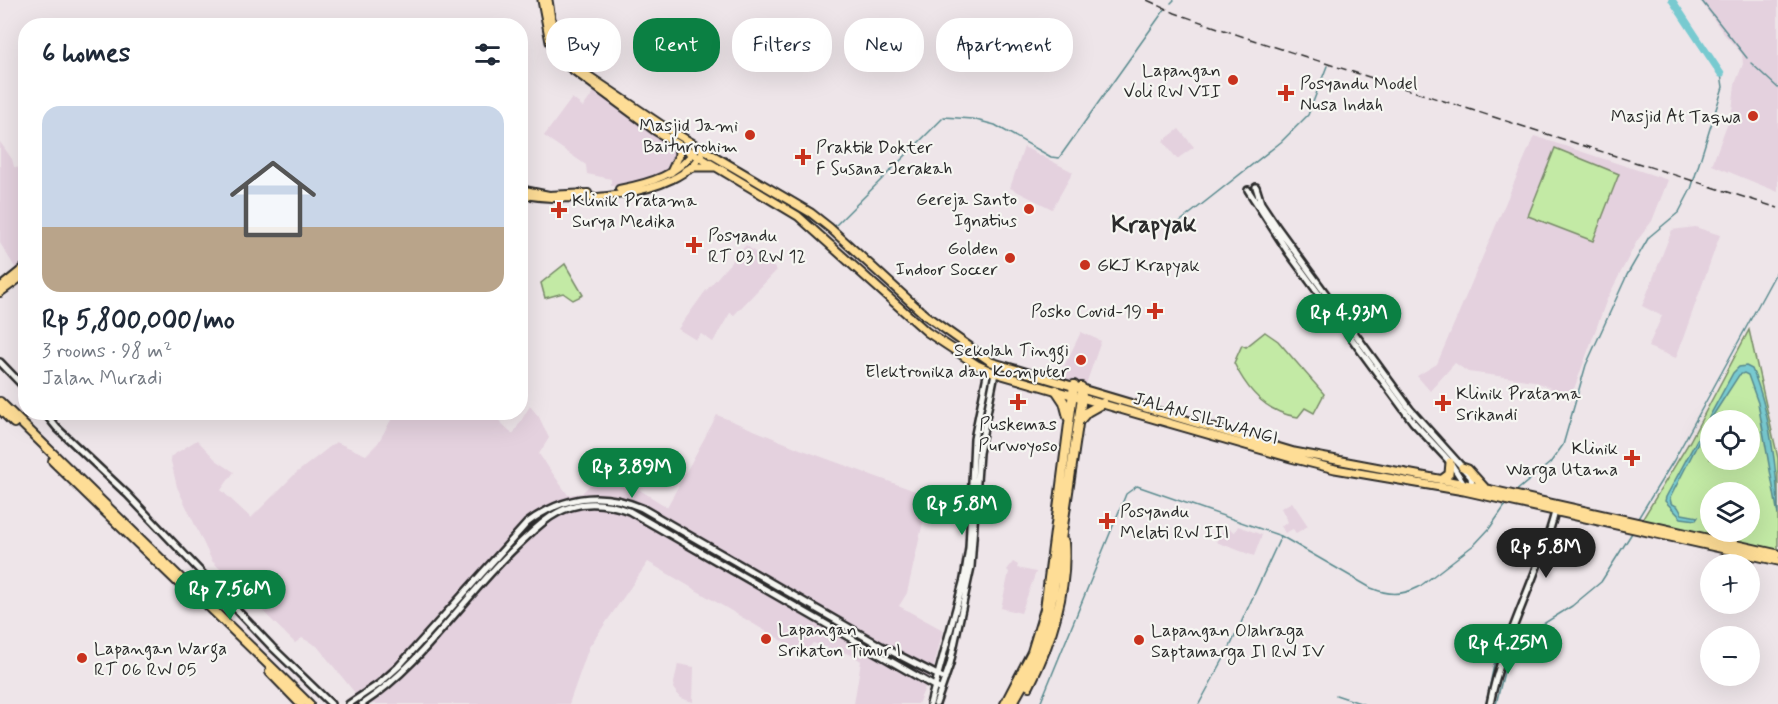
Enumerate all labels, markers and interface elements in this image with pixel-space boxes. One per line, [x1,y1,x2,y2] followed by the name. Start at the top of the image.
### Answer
[546,18,621,72] chip: Buy
[633,18,720,72] chip: Rent
[732,18,832,72] chip: Filters
[844,18,924,72] chip: New
[936,18,1073,72] chip: Apartment
[42,37,130,71] text: 6 homes
[471,38,504,71] icon: filters
[1124,59,1221,104] place label: Lapangan Voli RW VII
[1300,72,1417,117] place label: Posyandu Model Nusa Indah
[1226,73,1240,87] marker: Lapangan Voli RW VII
[1277,84,1295,102] marker: Posyandu Model Nusa Indah
[1611,105,1741,129] place label: Masjid At Taqwa
[1746,109,1760,123] marker: Masjid At Taqwa
[639,114,738,159] place label: Masjid Jami Baiturrohim
[743,128,757,142] marker: Masjid Jami Baiturrohim
[816,136,952,181] place label: Praktik Dokter F Susana Jerakah
[219,145,327,253] icon: home
[794,148,812,166] marker: Praktik Dokter F Susana Jerakah
[916,188,1017,233] place label: Gereja Santo Ignatius
[572,189,697,234] place label: Klinik Pratama Surya Medika
[550,201,568,219] marker: Klinik Pratama Surya Medika
[1022,202,1036,216] marker: Gereja Santo Ignatius
[1111,210,1197,241] district label: Krapyak
[708,224,806,269] place label: Posyandu RT 03 RW 12
[685,236,703,254] marker: Posyandu RT 03 RW 12
[895,237,998,282] place label: Golden Indoor Soccer
[1003,251,1017,265] marker: Golden Indoor Soccer
[1097,254,1200,278] place label: GKJ Krapyak
[1078,258,1092,272] marker: GKJ Krapyak
[1287,294,1411,345] pin: Rp 4.93M
[1031,300,1142,324] place label: Posko Covid-19
[1310,300,1388,327] text: Rp 4.93M
[1146,302,1164,320] marker: Posko Covid-19
[42,304,235,338] text: Rp 5,800,000/mo
[42,338,172,365] text: 3 rooms · 98 m²
[865,339,1070,384] place label: Sekolah Tinggi Elektronika dan Komputer
[1074,353,1088,367] marker: Sekolah Tinggi Elektronika dan Komputer
[42,365,162,392] text: Jalan Muradi
[1456,382,1581,427] place label: Klinik Pratama Srikandi
[1131,387,1281,451] street label: JALAN SILIWANGI
[1009,393,1027,411] marker: Puskemas Purwoyoso
[1434,394,1452,412] marker: Klinik Pratama Srikandi
[1700,410,1760,686] map controls
[1700,410,1760,470] button: locate
[978,413,1058,458] place label: Puskemas Purwoyoso
[1506,437,1618,483] place label: Klinik Warga Utama
[570,448,694,499] pin: Rp 3.89M
[1623,449,1641,467] marker: Klinik Warga Utama
[592,454,672,481] text: Rp 3.89M
[1700,482,1760,542] button: layers
[907,485,1017,536] pin: Rp 5.8M
[927,491,997,518] text: Rp 5.8M
[1120,500,1229,545] place label: Posyandu Melati RW III
[1098,512,1116,530] marker: Posyandu Melati RW III
[1491,528,1601,579] pin: Rp 5.8M
[1511,534,1581,561] text: Rp 5.8M
[1700,554,1760,614] button: +
[168,570,292,621] pin: Rp 7.56M
[189,576,271,603] text: Rp 7.56M
[778,618,901,663] place label: Lapangan Srikaton Timur I
[1151,619,1325,665] place label: Lapangan Olahraga Saptamarga II RW IV
[1446,624,1570,675] pin: Rp 4.25M
[1700,626,1760,686] button: −
[1468,630,1548,657] text: Rp 4.25M
[759,632,773,646] marker: Lapangan Srikaton Timur I
[1132,633,1146,647] marker: Lapangan Olahraga Saptamarga II RW IV
[94,637,227,682] place label: Lapangan Warga RT 06 RW 05
[75,651,89,665] marker: Lapangan Warga RT 06 RW 05

